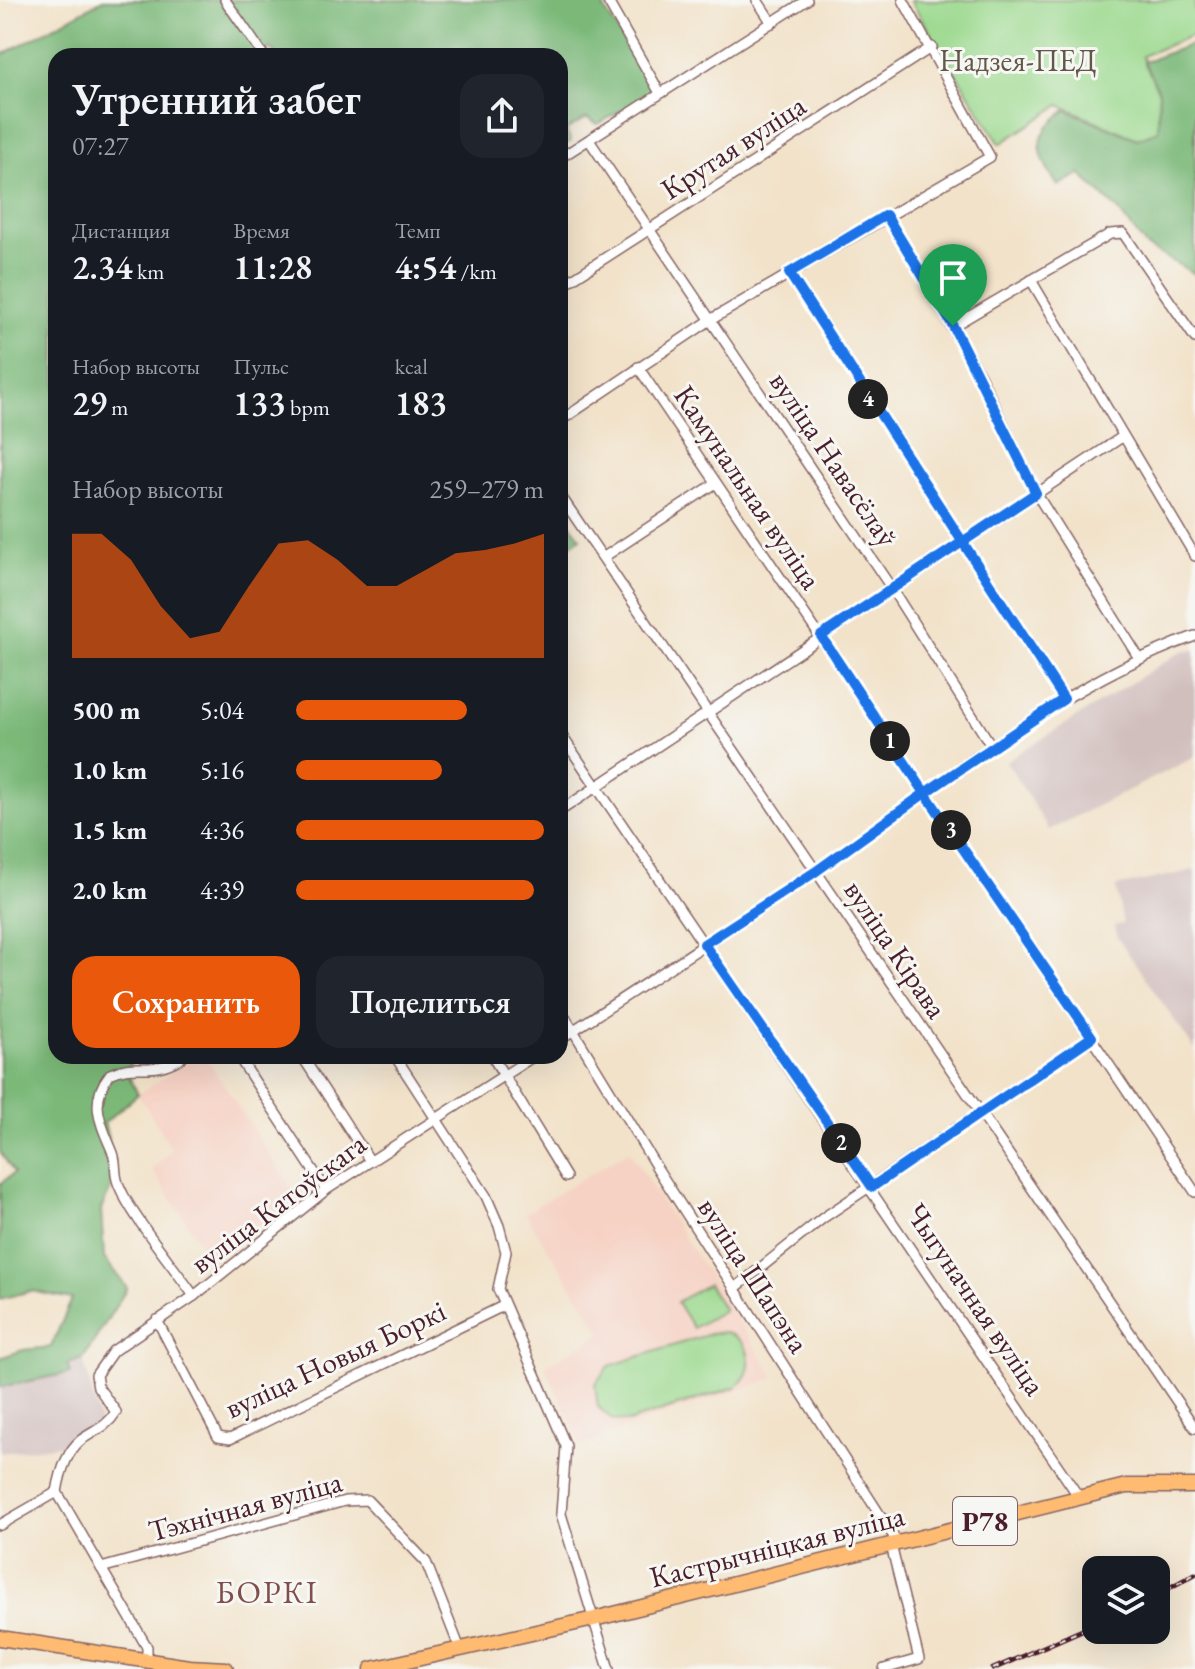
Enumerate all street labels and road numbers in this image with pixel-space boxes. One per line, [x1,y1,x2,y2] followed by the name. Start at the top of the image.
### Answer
[653,86,813,208] street label: Крутая вуліца
[761,364,907,555] street label: вуліца Навасёлаў
[665,377,831,597] street label: Камунальная вуліца
[835,872,957,1026] street label: вуліца Кірава
[182,1124,374,1282] street label: вуліца Катоўскага
[689,1190,819,1360] street label: вуліца Шапэна
[897,1195,1055,1403] street label: Чыгуначная вуліца
[218,1291,452,1427] street label: вуліца Новыя Боркі
[144,1461,346,1551] street label: Тэхнічная вуліца
[646,1495,908,1597] street label: Кастрычніцкая вуліца
[953,1497,1017,1545] road number: Р78

